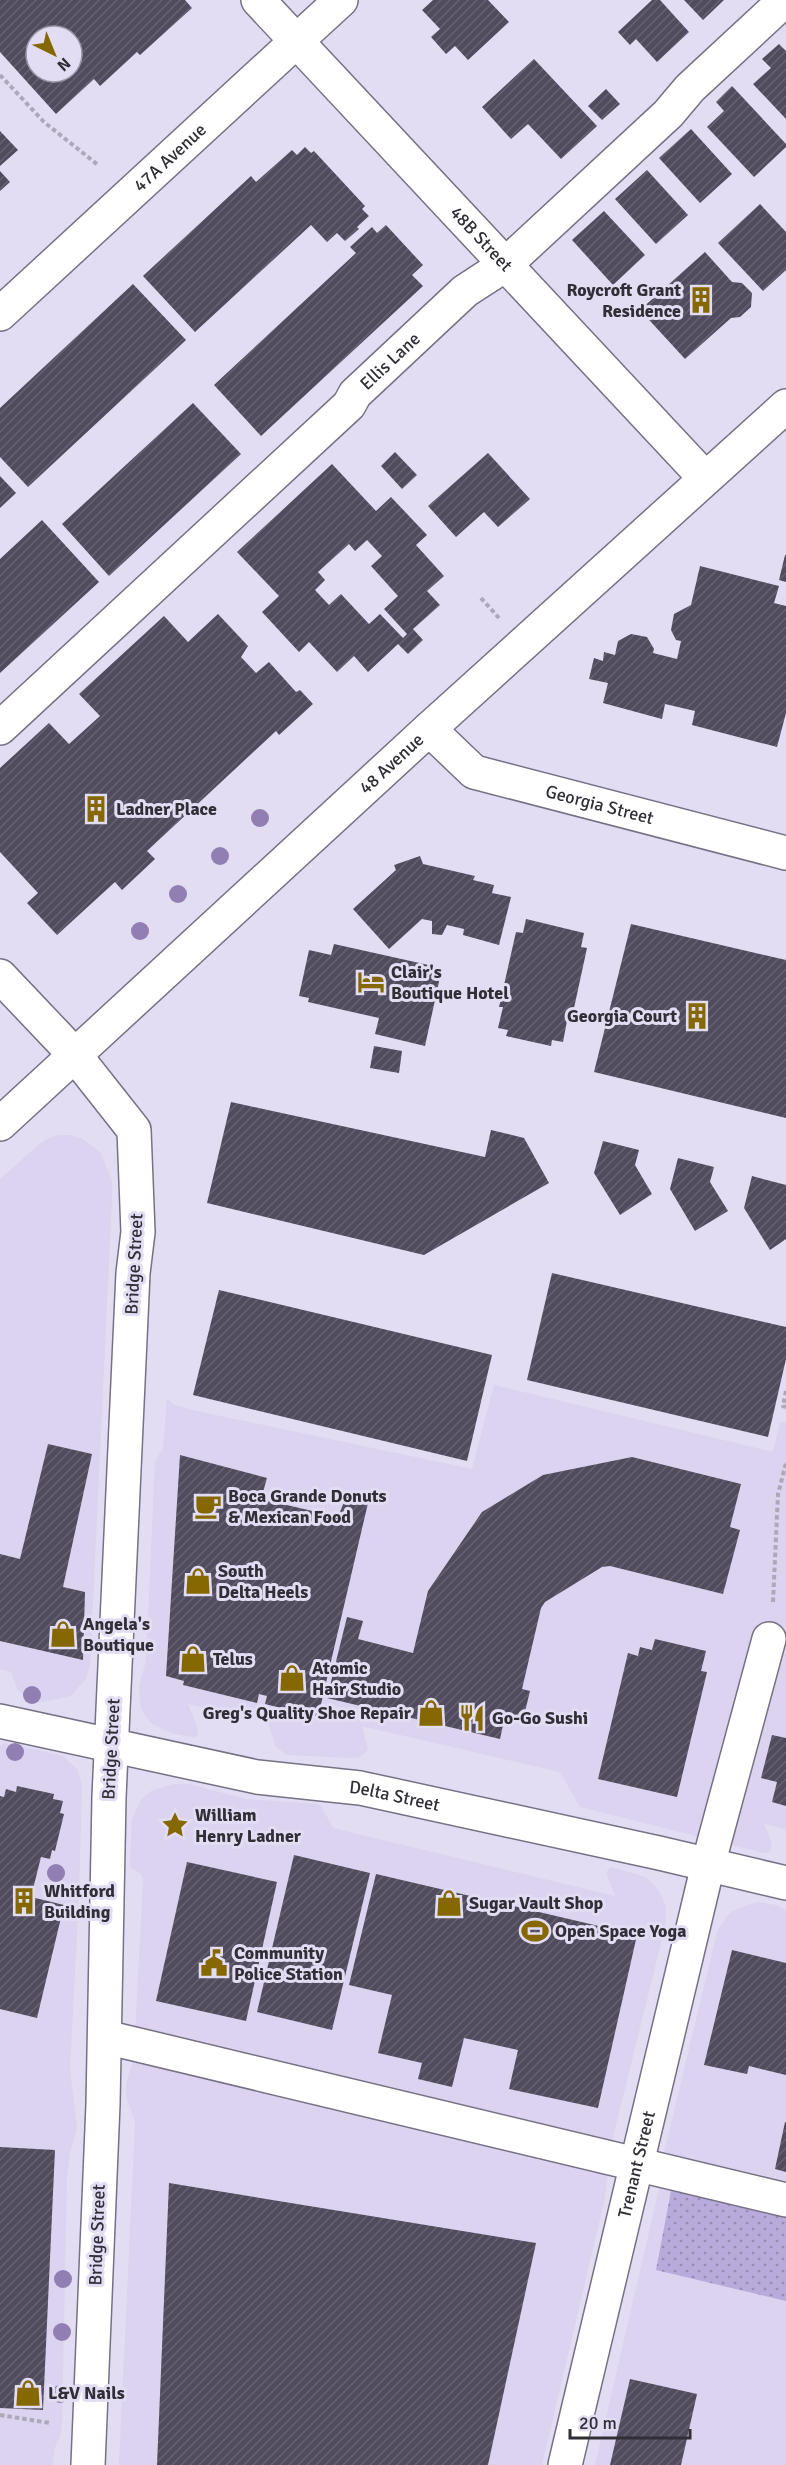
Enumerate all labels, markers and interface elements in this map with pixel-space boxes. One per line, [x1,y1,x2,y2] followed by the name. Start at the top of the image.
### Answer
[24,24,84,84] north arrow
[53,53,74,75] text: N
[129,119,211,196] street label: 47A Avenue
[446,202,517,276] street label: 48B Street
[567,279,681,322] place label: Roycroft Grant Residence
[686,285,716,315] building icon: Roycroft Grant Residence
[355,328,425,395] street label: Ellis Lane
[355,729,428,799] street label: 48 Avenue
[543,780,656,829] street label: Georgia Street
[81,794,111,824] building icon: Ladner Place
[116,798,217,820] place label: Ladner Place
[391,961,509,1004] place label: Clair's Boutique Hotel
[356,967,386,997] hotel icon: Clair's Boutique Hotel
[682,1001,712,1031] building icon: Georgia Court
[567,1005,677,1027] place label: Georgia Court
[120,1213,148,1315] street label: Bridge Street
[228,1485,386,1528] place label: Boca Grande Donuts & Mexican Food
[193,1491,223,1521] cafe icon: Boca Grande Donuts & Mexican Food
[218,1560,308,1603] place label: South Delta Heels
[183,1566,213,1596] shop icon: South Delta Heels
[83,1613,154,1656] place label: Angela's Boutique
[48,1619,78,1649] shop icon: Angela's Boutique
[178,1644,208,1674] shop icon: Telus
[213,1648,253,1670] place label: Telus
[312,1657,401,1700] place label: Atomic Hair Studio
[277,1663,307,1693] shop icon: Atomic Hair Studio
[97,1698,125,1800] street label: Bridge Street
[416,1698,446,1728] shop icon: Greg's Quality Shoe Repair
[203,1702,412,1724] place label: Greg's Quality Shoe Repair
[457,1703,487,1733] restaurant icon: Go-Go Sushi
[492,1707,588,1729] place label: Go-Go Sushi
[348,1776,442,1816] street label: Delta Street
[195,1804,302,1847] place label: William Henry Ladner
[160,1810,190,1840] place icon: William Henry Ladner
[44,1880,115,1923] place label: Whitford Building
[9,1886,39,1916] building icon: Whitford Building
[434,1888,464,1918] shop icon: Sugar Vault Shop
[469,1892,604,1914] place label: Sugar Vault Shop
[520,1916,550,1946] sports icon: Open Space Yoga
[555,1920,686,1942] place label: Open Space Yoga
[234,1942,343,1985] place label: Community Police Station
[199,1948,229,1978] public building icon: Community Police Station
[613,2109,660,2220] street label: Trenant Street
[84,2184,110,2286] street label: Bridge Street
[13,2378,43,2408] shop icon: L&V Nails
[48,2382,125,2404] place label: L&V Nails
[570,2402,690,2440] scale bar
[579,2412,617,2434] text: 20 m

